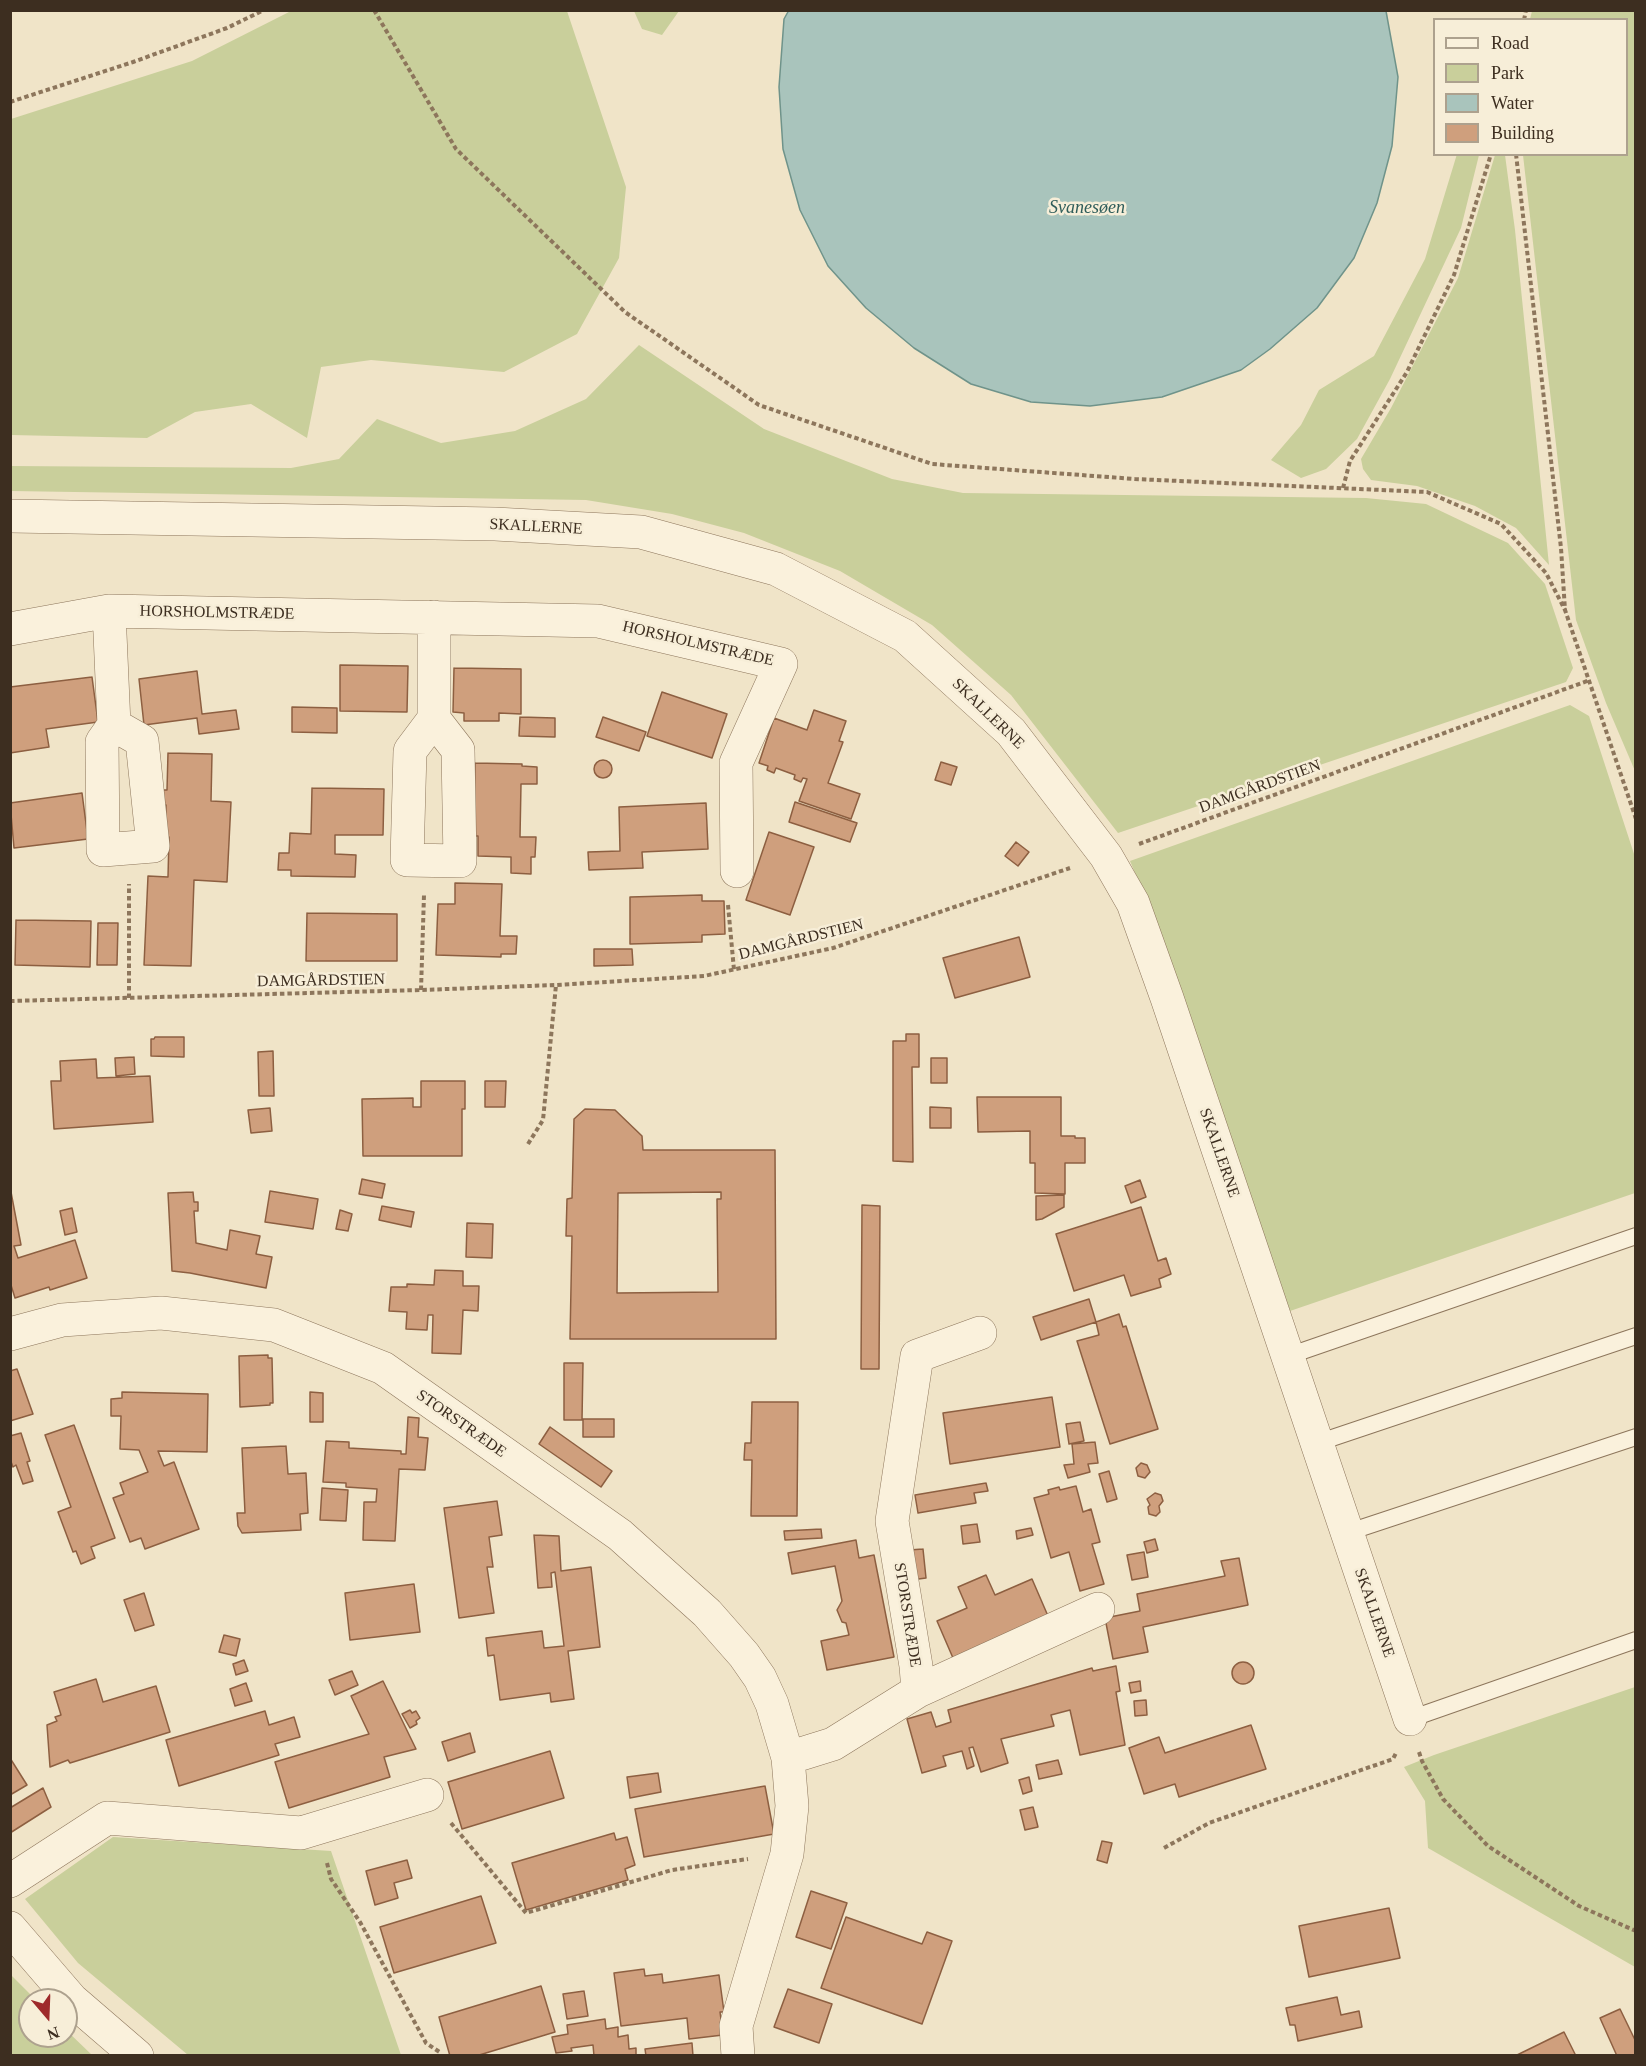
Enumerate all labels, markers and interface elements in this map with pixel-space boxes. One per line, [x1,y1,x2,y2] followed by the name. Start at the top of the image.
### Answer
[1433,18,1628,156] legend
[1491,33,1529,53] text: Road
[1491,63,1524,83] text: Park
[1491,93,1534,113] text: Water
[1491,123,1554,143] text: Building
[1049,197,1125,219] water label: Svanesøen
[489,515,583,539] street label: SKALLERNE
[140,602,294,624] street label: HORSHOLMSTRÆDE
[620,617,776,671] street label: HORSHOLMSTRÆDE
[948,675,1028,753] street label: SKALLERNE
[1197,756,1323,818] street label: DAMGÅRDSTIEN
[737,915,865,965] street label: DAMGÅRDSTIEN
[257,970,385,992] street label: DAMGÅRDSTIEN
[1195,1106,1243,1200] street label: SKALLERNE
[412,1386,510,1462] street label: STORSTRÆDE
[889,1561,925,1669] street label: STORSTRÆDE
[1350,1566,1398,1660] street label: SKALLERNE
[18,1988,78,2048] north arrow
[45,2024,62,2044] text: N

